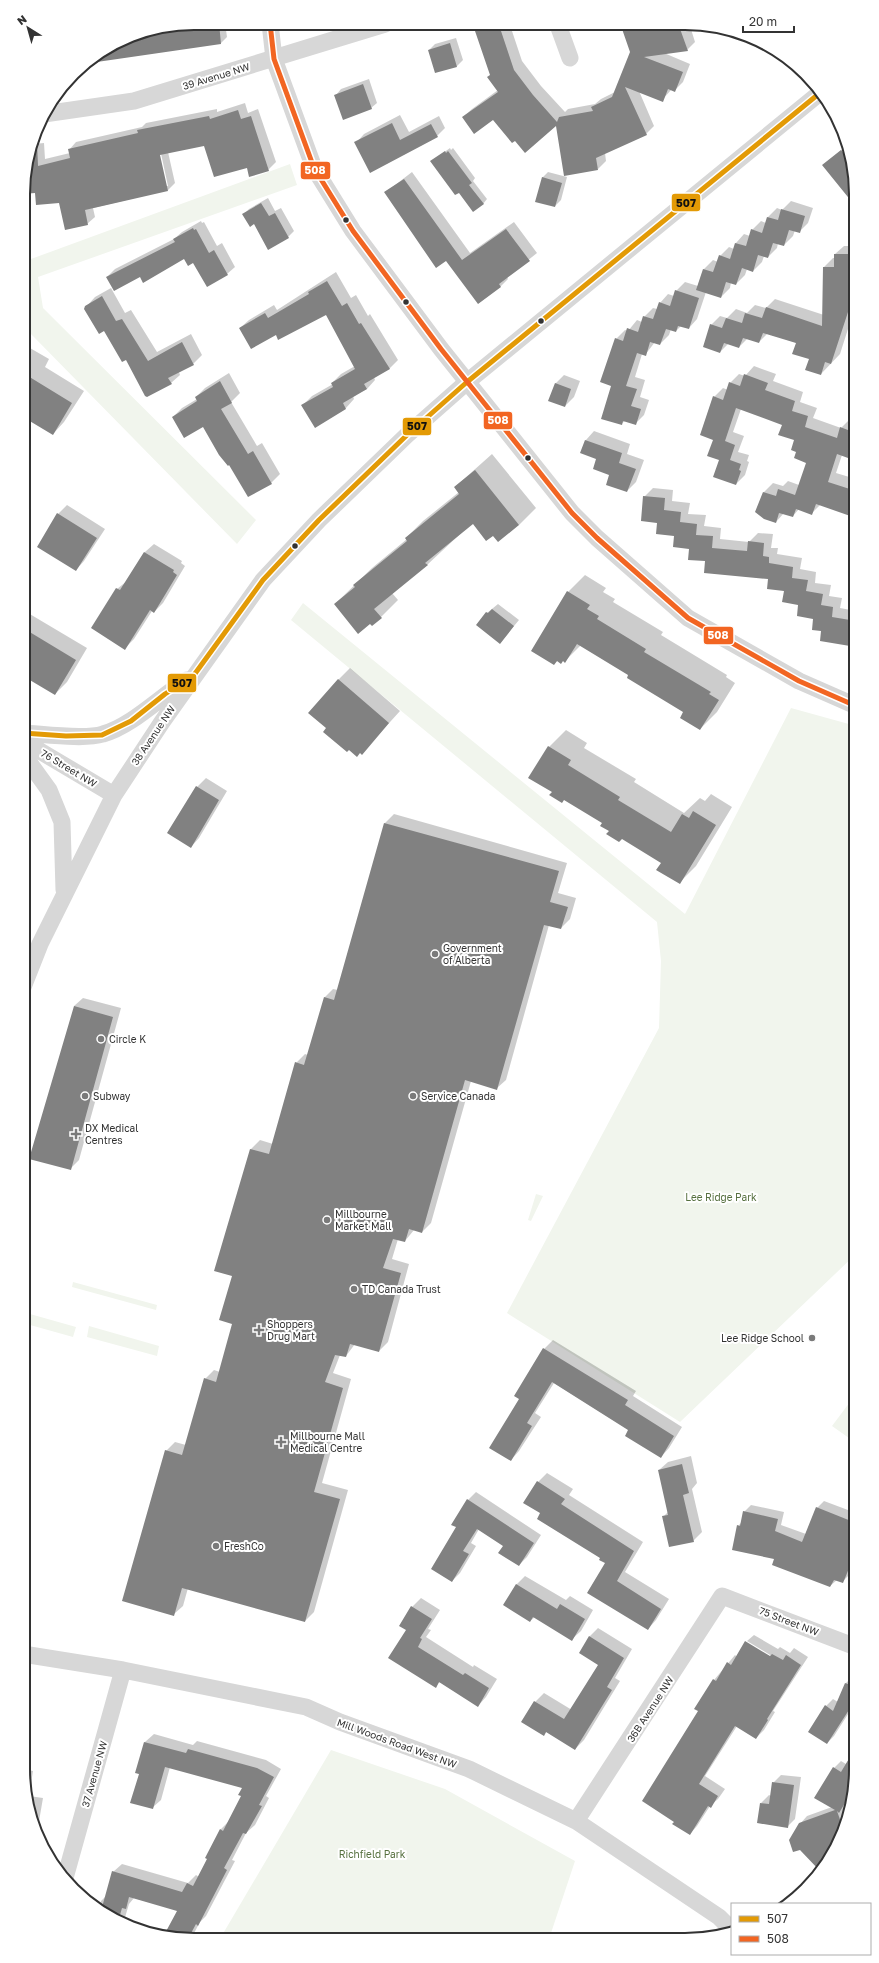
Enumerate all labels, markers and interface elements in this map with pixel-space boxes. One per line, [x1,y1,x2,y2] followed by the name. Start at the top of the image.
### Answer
[8,8,48,48] north arrow
[743,8,794,34] scale bar
[14,12,29,27] text: N
[749,14,777,29] text: 20 m
[181,60,251,92] street label: 39 Avenue NW
[300,161,331,180] line badge: 508
[305,163,325,176] text: 508
[671,193,701,212] line badge: 507
[676,196,696,209] text: 507
[341,215,351,225] unlabelled marker
[401,297,411,307] unlabelled marker
[536,316,546,326] unlabelled marker
[483,411,513,430] line badge: 508
[488,413,508,426] text: 508
[402,417,432,436] line badge: 507
[407,419,427,432] text: 507
[523,453,533,463] unlabelled marker
[290,541,300,551] unlabelled marker
[703,626,734,645] line badge: 508
[708,628,728,641] text: 508
[167,673,197,693] line badge: 507
[172,676,192,689] text: 507
[129,703,178,767] street label: 38 Avenue NW
[39,747,99,790] street label: 76 Street NW
[443,942,502,966] place label: Government of Alberta
[430,949,440,959] marker: Government of Alberta
[109,1033,146,1045] place label: Circle K
[96,1034,106,1044] marker: Circle K
[93,1090,131,1102] place label: Subway
[421,1090,495,1102] place label: Service Canada
[80,1091,90,1101] marker: Subway
[408,1091,418,1101] marker: Service Canada
[85,1122,138,1146] place label: DX Medical Centres
[70,1128,82,1140] marker: DX Medical Centres
[685,1191,757,1203] park label: Lee Ridge Park
[335,1208,392,1232] place label: Millbourne Market Mall
[322,1215,332,1225] marker: Millbourne Market Mall
[362,1283,441,1295] place label: TD Canada Trust
[349,1284,359,1294] marker: TD Canada Trust
[267,1318,315,1342] place label: Shoppers Drug Mart
[254,1325,264,1335] marker: Shoppers Drug Mart
[721,1332,804,1344] place label: Lee Ridge School
[807,1333,817,1343] marker: Lee Ridge School
[290,1430,365,1454] place label: Millbourne Mall Medical Centre
[275,1436,287,1448] marker: Millbourne Mall Medical Centre
[224,1540,264,1552] place label: FreshCo
[211,1541,221,1551] marker: FreshCo
[757,1604,821,1638] street label: 75 Street NW
[624,1673,676,1744] street label: 36B Avenue NW
[336,1716,459,1770] street label: Mill Woods Road West NW
[79,1739,109,1809] street label: 37 Avenue NW
[339,1848,406,1860] park label: Richfield Park
[731,1903,871,1955] legend
[767,1911,788,1926] text: 507
[767,1931,789,1946] text: 508

